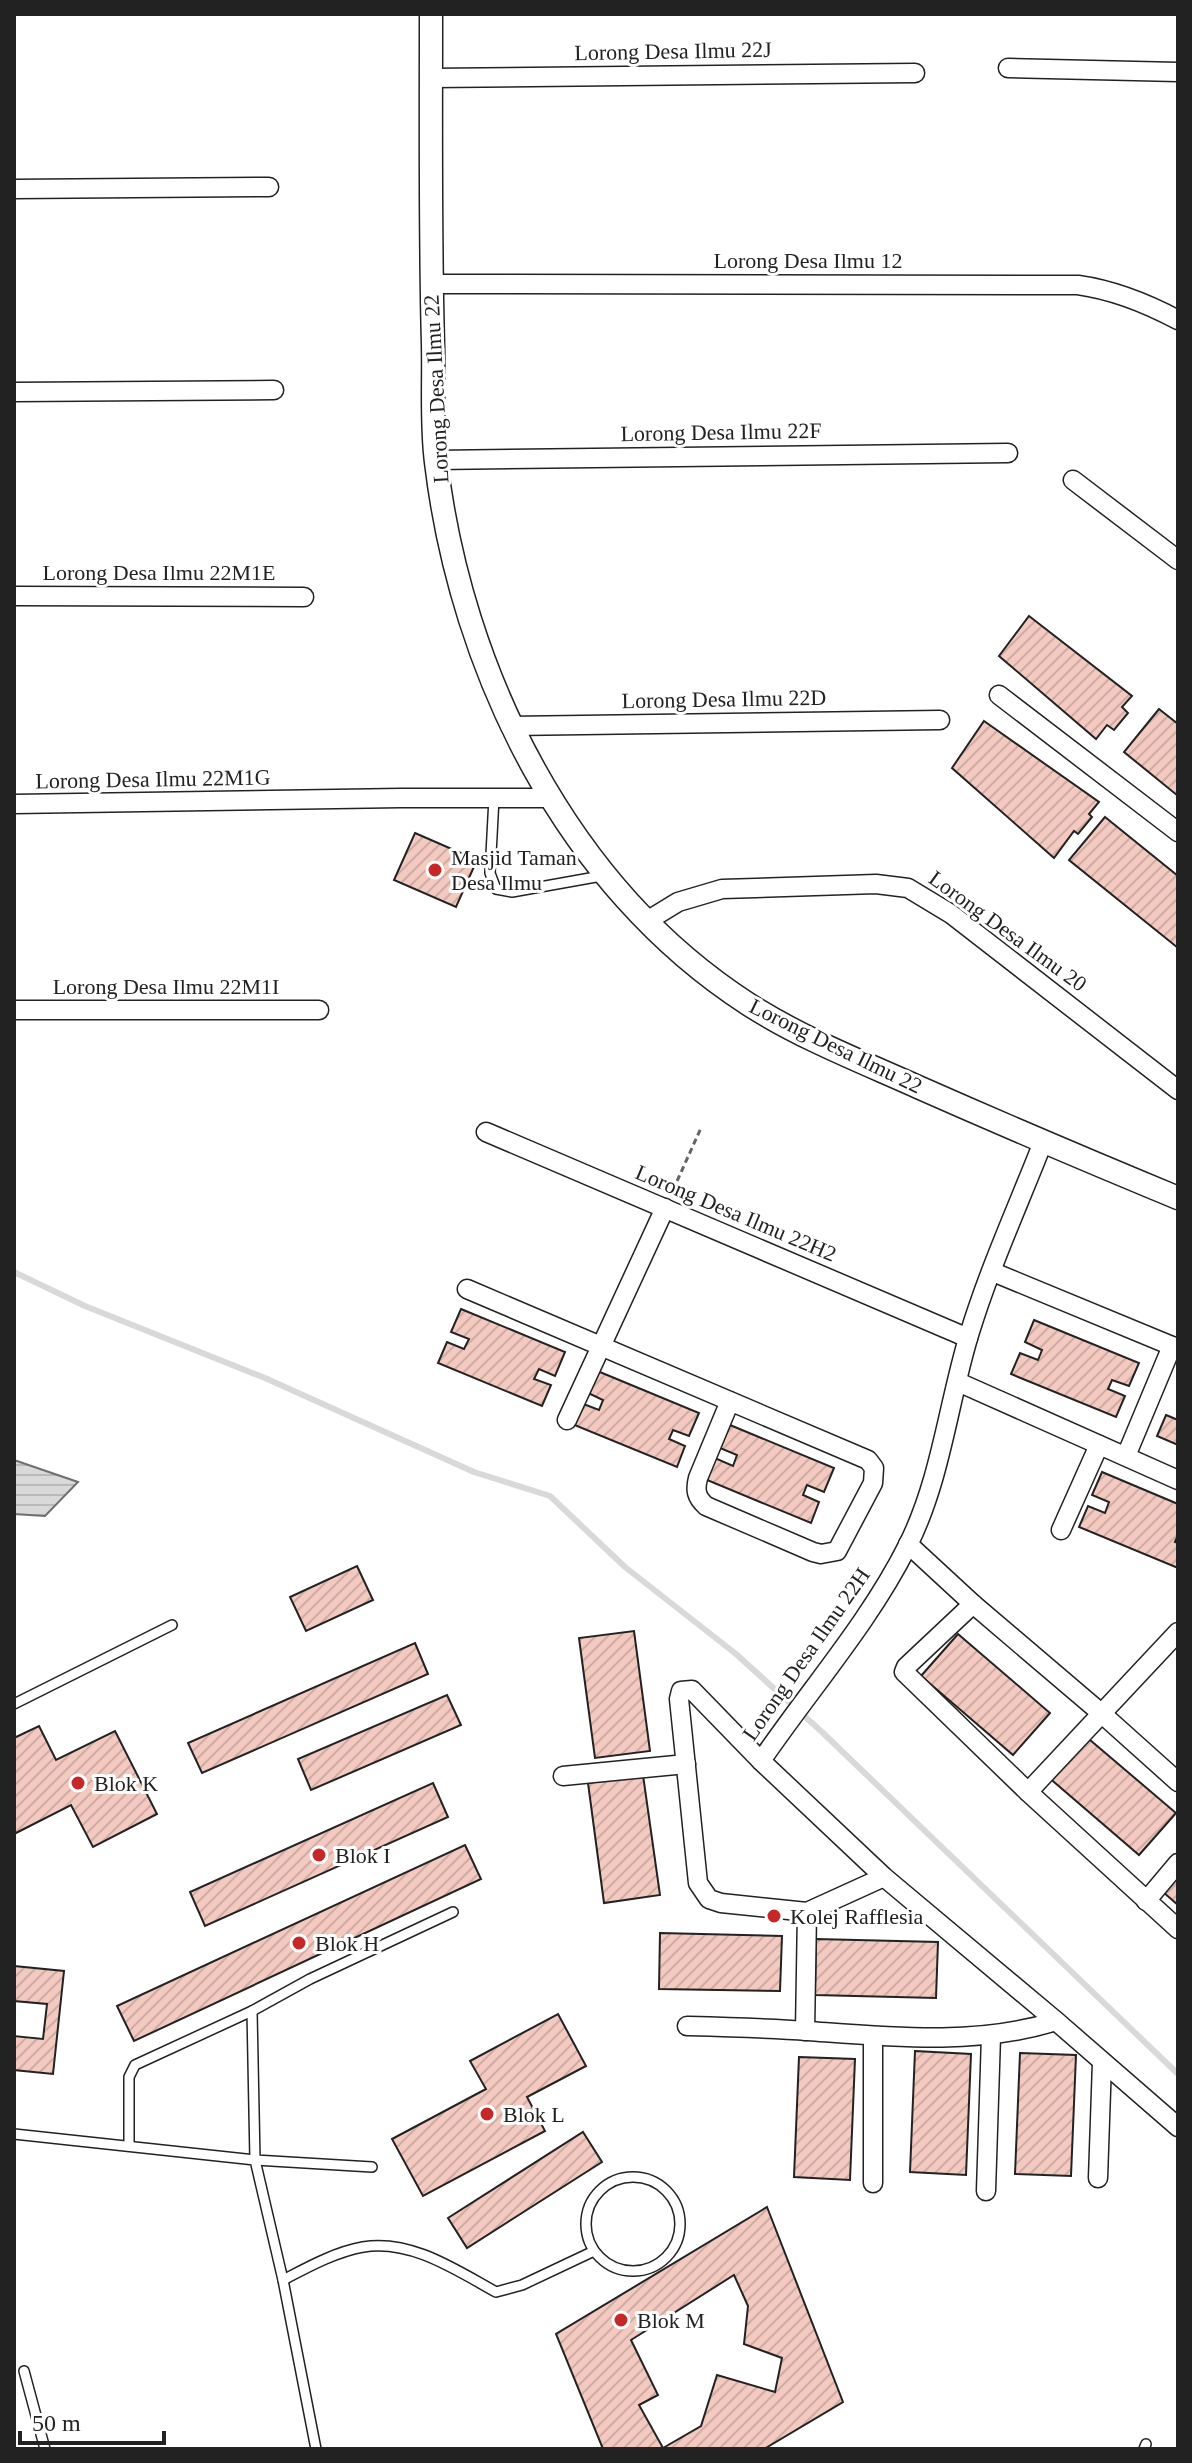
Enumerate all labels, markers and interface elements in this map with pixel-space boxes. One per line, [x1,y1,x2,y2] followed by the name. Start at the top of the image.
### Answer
[574,37,772,65] street label: Lorong Desa Ilmu 22J
[714,248,902,273] street label: Lorong Desa Ilmu 12
[419,294,453,484] street label: Lorong Desa Ilmu 22
[620,418,822,446] street label: Lorong Desa Ilmu 22F
[43,560,275,585] street label: Lorong Desa Ilmu 22M1E
[621,685,827,713] street label: Lorong Desa Ilmu 22D
[35,764,271,794] street label: Lorong Desa Ilmu 22M1G
[451,845,577,895] place label: Masjid Taman Desa Ilmu
[426,861,444,879] marker: Masjid Taman Desa Ilmu
[924,865,1092,997] street label: Lorong Desa Ilmu 20
[53,974,279,999] street label: Lorong Desa Ilmu 22M1I
[746,993,926,1099] street label: Lorong Desa Ilmu 22
[632,1159,840,1267] street label: Lorong Desa Ilmu 22H2
[737,1563,875,1745] street label: Lorong Desa Ilmu 22H
[94,1771,158,1796] place label: Blok K
[69,1774,87,1792] marker: Blok K
[335,1843,391,1868] place label: Blok I
[310,1846,328,1864] marker: Blok I
[790,1904,924,1929] place label: Kolej Rafflesia
[765,1907,783,1925] marker: Kolej Rafflesia
[315,1931,379,1956] place label: Blok H
[290,1934,308,1952] marker: Blok H
[503,2102,565,2127] place label: Blok L
[478,2105,496,2123] marker: Blok L
[637,2308,705,2333] place label: Blok M
[612,2311,630,2329] marker: Blok M
[20,2395,164,2445] scale bar
[32,2410,81,2436] text: 50 m

